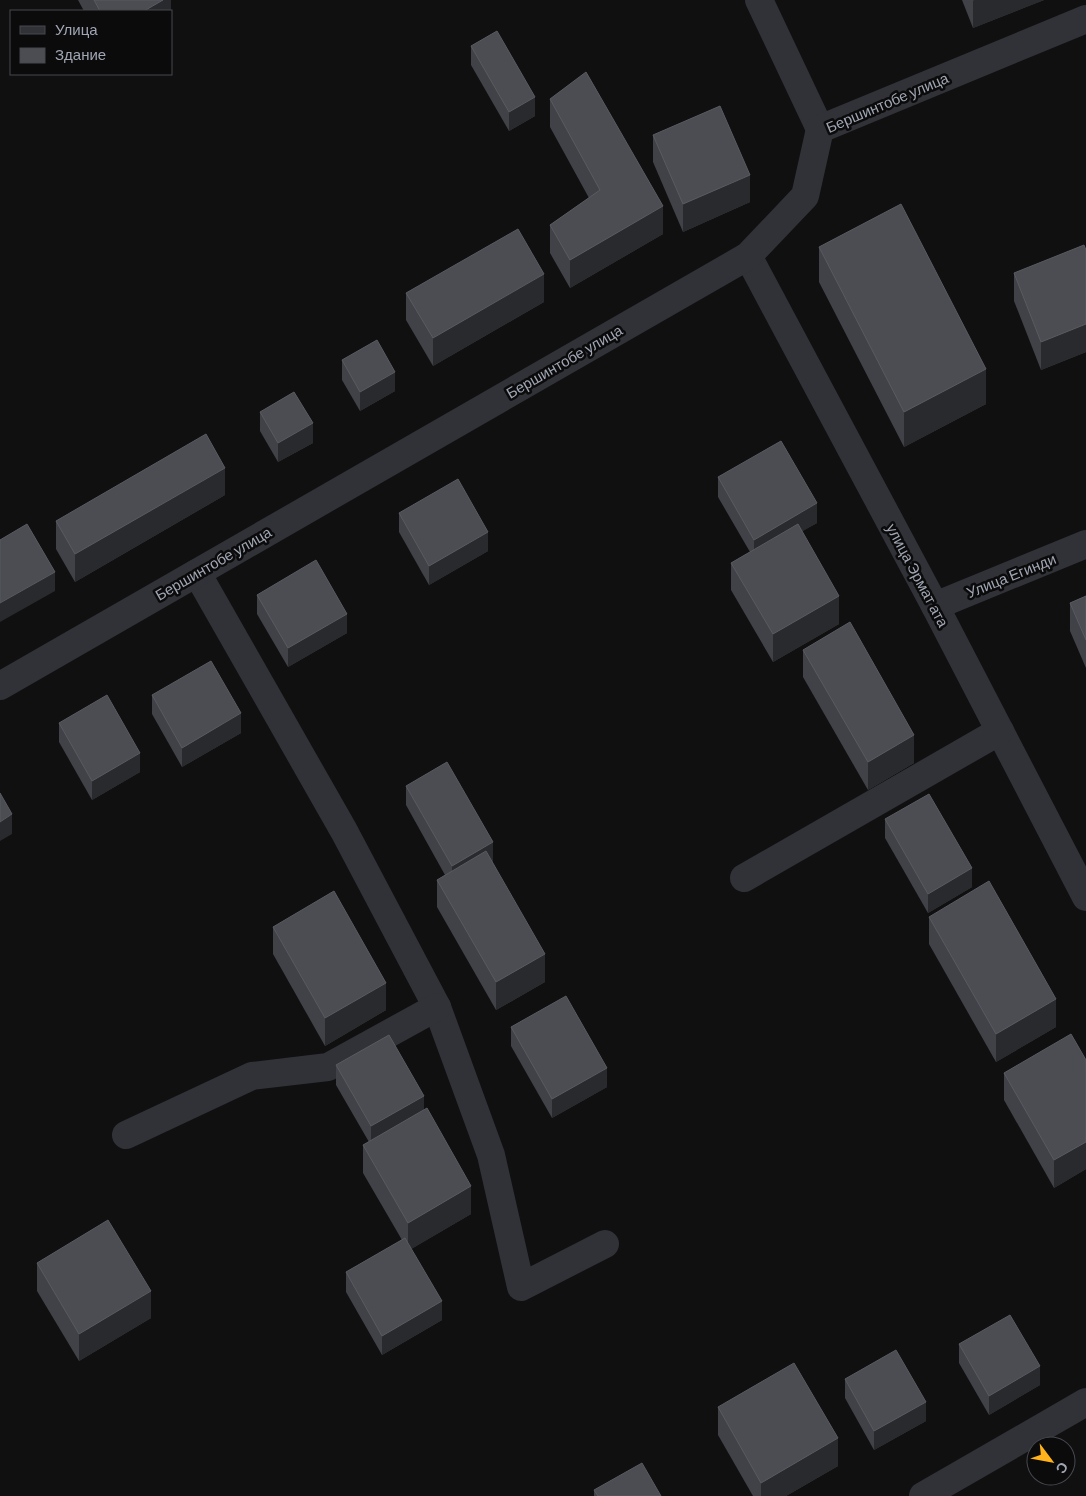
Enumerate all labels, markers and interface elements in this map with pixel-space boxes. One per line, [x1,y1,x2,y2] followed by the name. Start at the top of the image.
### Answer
[10,10,172,75] legend
[55,20,98,38] text: Улица
[55,45,106,63] text: Здание
[823,68,952,136] street label: Бершинтобе улица
[503,320,626,402] street label: Бершинтобе улица
[883,520,953,630] street label: улица Эрмат ата
[152,522,275,604] street label: Бершинтобе улица
[964,549,1058,601] street label: Улица Егинди
[1026,1436,1076,1486] north arrow
[1053,1459,1072,1477] text: С

